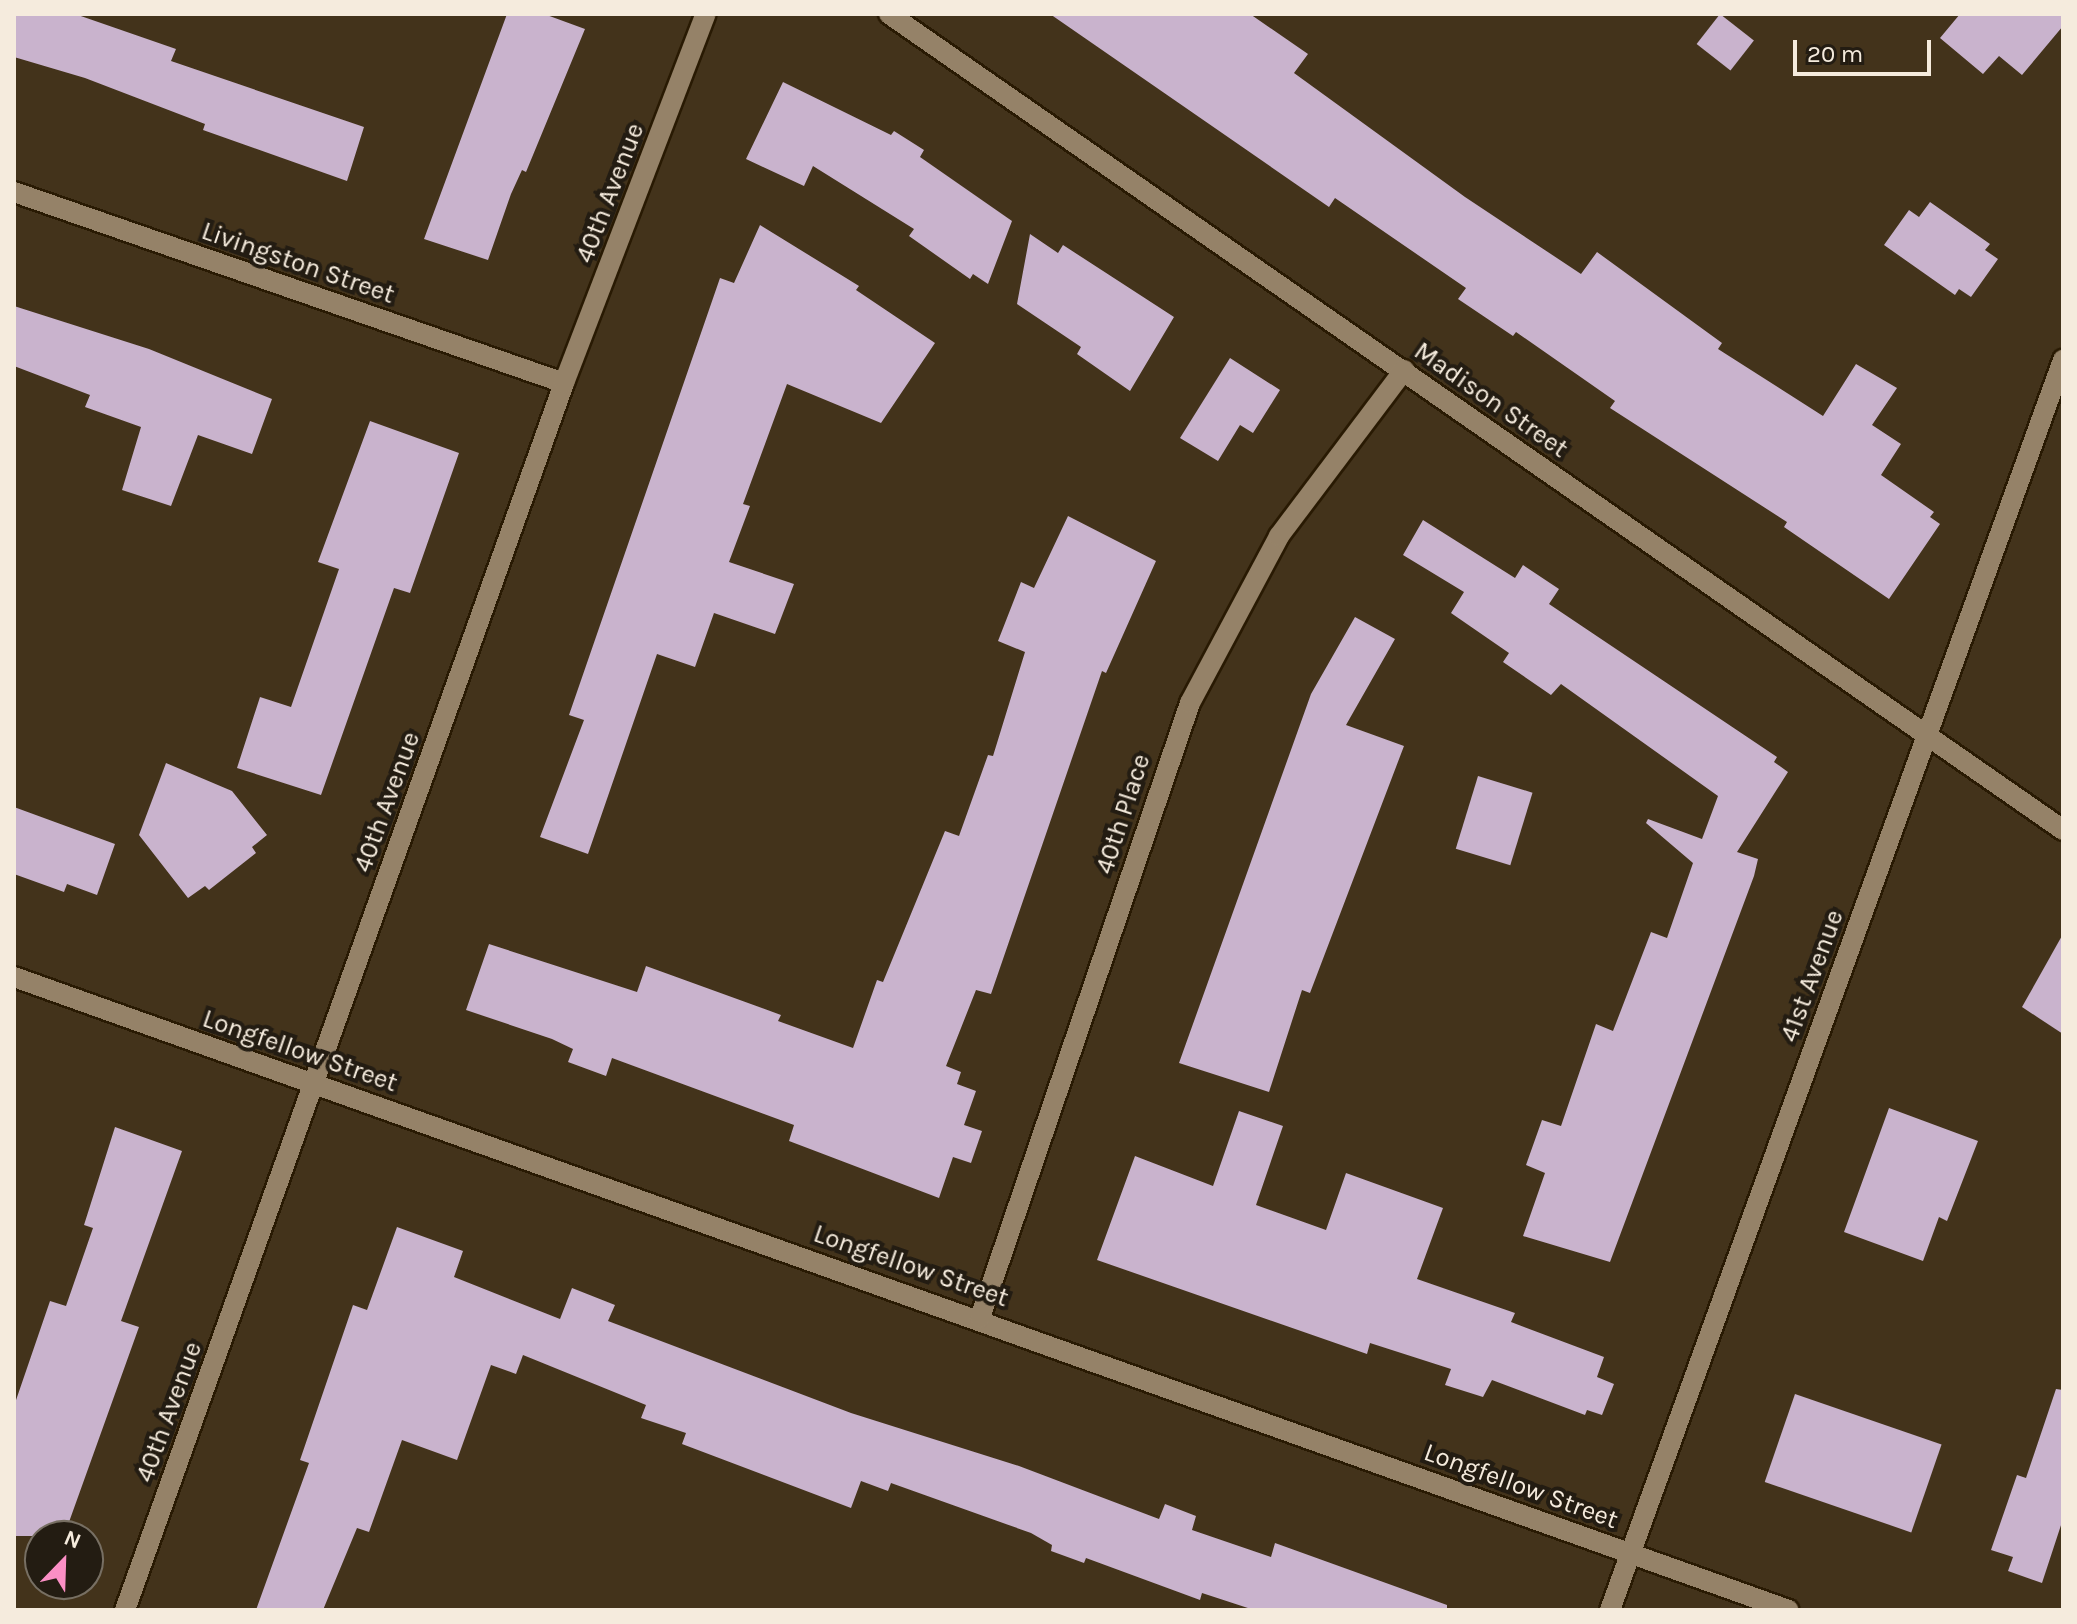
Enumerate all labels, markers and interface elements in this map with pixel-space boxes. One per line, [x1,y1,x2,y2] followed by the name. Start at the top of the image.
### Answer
[1797,24,1935,74] scale bar
[1807,40,1863,68] text: 20 m
[569,119,651,267] street label: 40th Avenue
[197,215,399,311] street label: Livingston Street
[1408,335,1574,465] street label: Madison Street
[347,728,427,876] street label: 40th Avenue
[1089,750,1157,878] street label: 40th Place
[1774,906,1850,1046] street label: 41st Avenue
[198,1003,402,1099] street label: Longfellow Street
[809,1218,1013,1314] street label: Longfellow Street
[129,1338,209,1486] street label: 40th Avenue
[1420,1436,1622,1536] street label: Longfellow Street
[24,1520,104,1600] north arrow
[60,1525,85,1555] text: N

